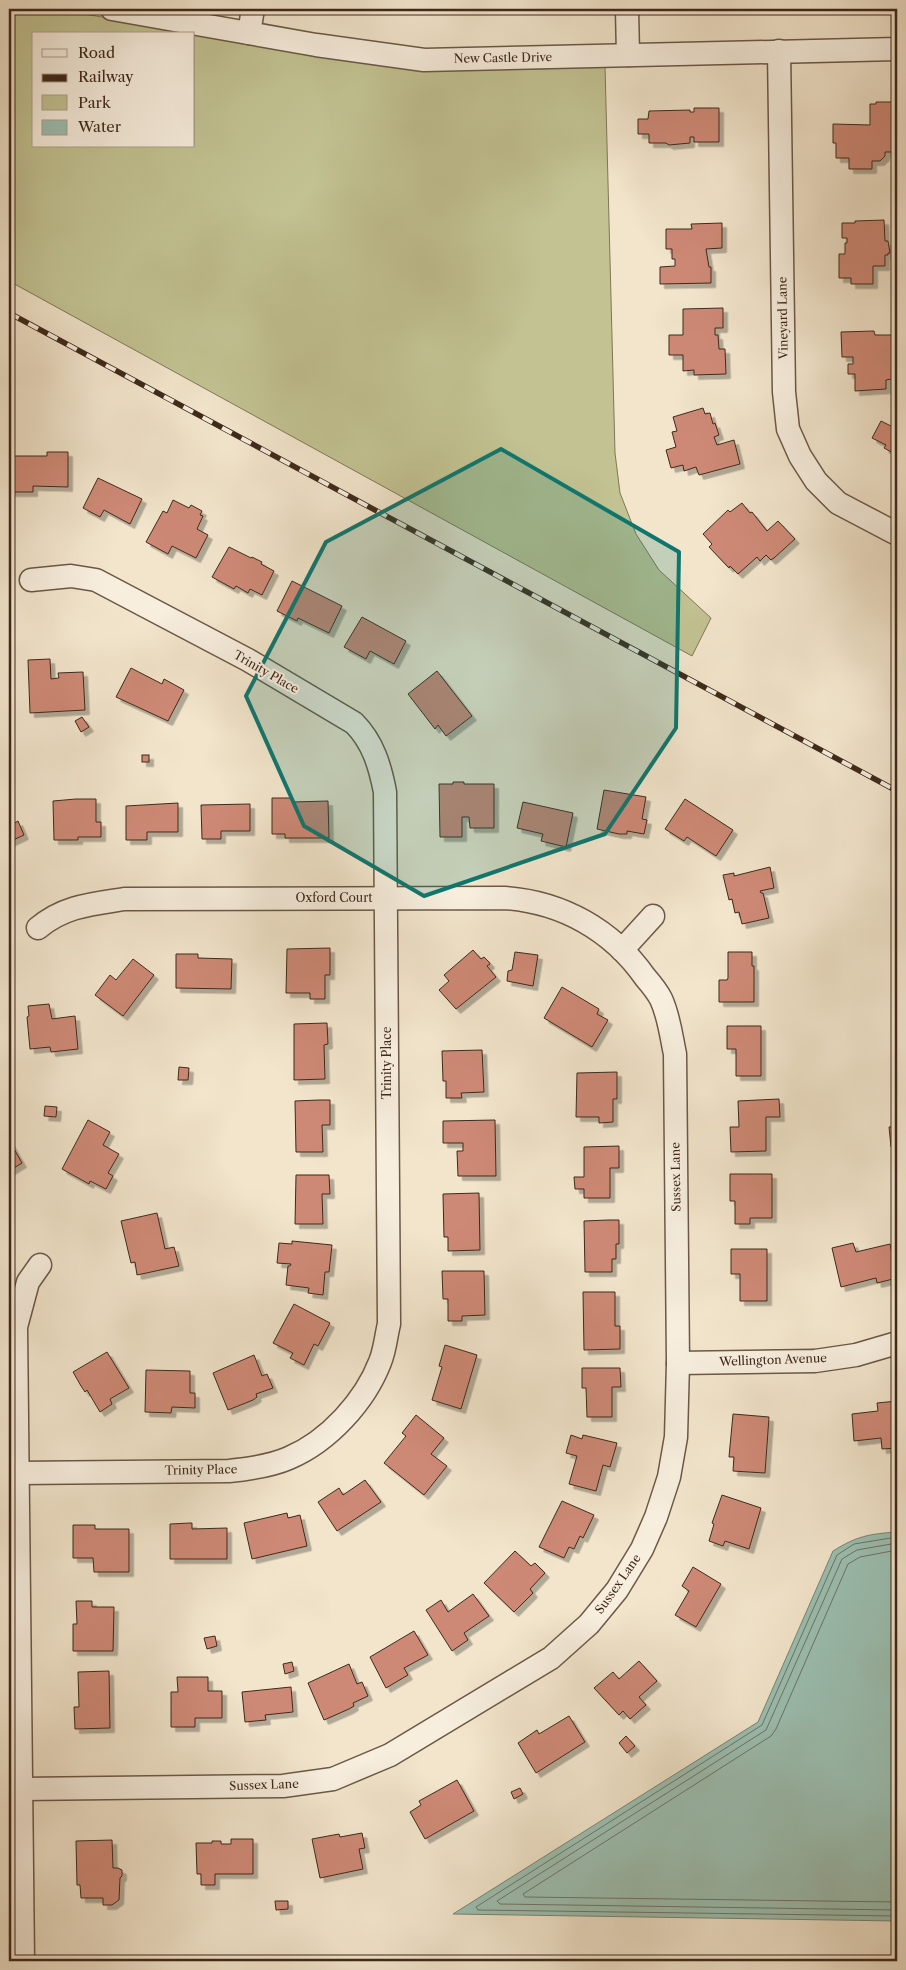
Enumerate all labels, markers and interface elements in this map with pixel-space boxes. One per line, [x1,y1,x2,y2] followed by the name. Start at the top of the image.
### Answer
[32,32,195,148] legend
[78,43,115,62] text: Road
[454,49,553,66] street label: New Castle Drive
[78,67,134,86] text: Railway
[78,93,112,112] text: Park
[77,117,122,136] text: Water
[774,276,791,361] street label: Vineyard Lane
[231,647,302,696] street label: Trinity Place
[295,890,373,905] street label: Oxford Court
[379,1026,394,1099] street label: Trinity Place
[667,1142,684,1212] street label: Sussex Lane
[718,1350,827,1369] street label: Wellington Avenue
[165,1461,238,1478] street label: Trinity Place
[591,1551,644,1617] street label: Sussex Lane
[229,1776,299,1793] street label: Sussex Lane

